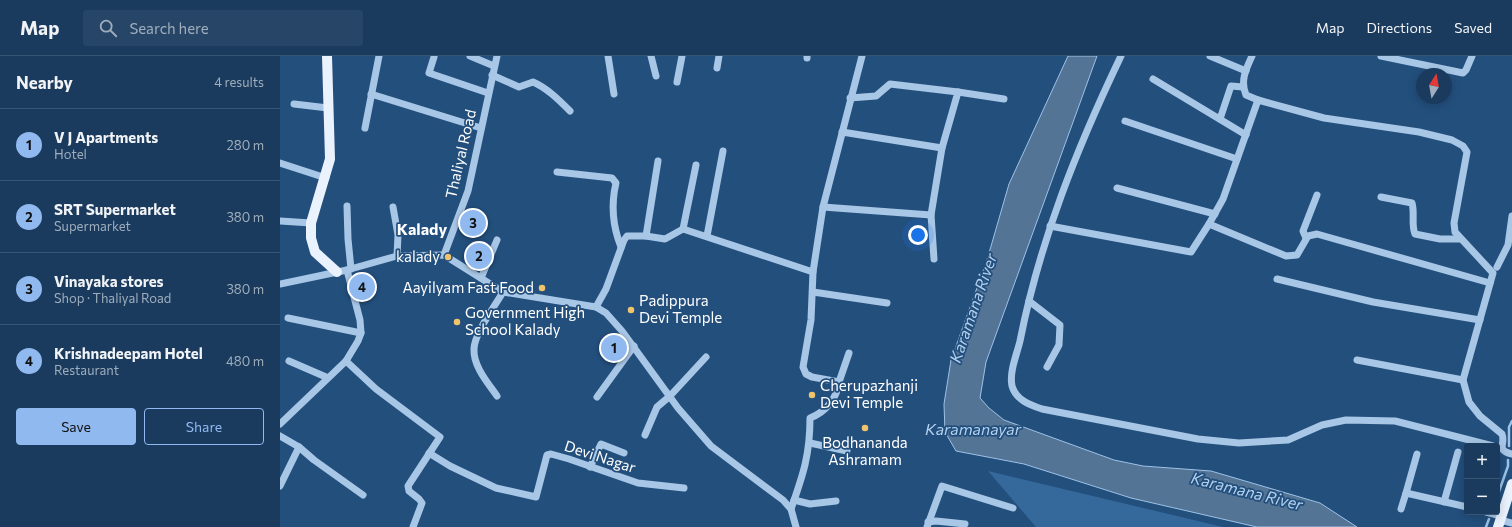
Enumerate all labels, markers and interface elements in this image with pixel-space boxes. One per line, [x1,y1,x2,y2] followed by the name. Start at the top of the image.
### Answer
[83,10,363,46] search box
[20,16,59,39] text: Map
[97,17,119,39] icon: search
[129,19,209,37] text: Search here
[1316,19,1345,36] text: Map
[1367,19,1432,36] text: Directions
[1454,19,1492,36] text: Saved
[1416,68,1452,104] north arrow
[16,72,73,93] text: Nearby
[214,74,264,90] text: 4 results
[441,107,479,200] street label: Thaliyal Road
[54,128,158,146] text: V J Apartments
[26,137,32,153] text: 1
[227,137,264,153] text: 280 m
[54,146,87,162] text: Hotel
[54,200,176,218] text: SRT Supermarket
[460,208,486,238] pin: 3
[25,209,33,225] text: 2
[226,209,264,225] text: 380 m
[54,218,131,234] text: Supermarket
[397,219,447,238] district label: Kalady
[908,225,928,245] your location
[466,241,492,271] pin: 2
[396,247,440,265] place label: kalady
[945,250,1000,365] water label: Karamana River
[443,252,453,262] marker: kalady
[54,272,164,290] text: Vinayaka stores
[349,272,375,302] pin: 4
[402,278,534,296] place label: Aayilyam Fast Food
[25,281,33,297] text: 3
[226,281,264,297] text: 380 m
[537,283,547,293] marker: Aayilyam Fast Food
[54,290,171,306] text: Shop · Thaliyal Road
[639,291,722,326] place label: Padippura Devi Temple
[465,303,585,338] place label: Government High School Kalady
[626,305,636,315] marker: Padippura Devi Temple
[452,317,462,327] marker: Government High School Kalady
[601,333,627,363] pin: 1
[54,344,203,362] text: Krishnadeepam Hotel
[25,353,33,369] text: 4
[226,353,264,369] text: 480 m
[54,362,119,378] text: Restaurant
[820,376,918,411] place label: Cherupazhanji Devi Temple
[807,390,817,400] marker: Cherupazhanji Devi Temple
[16,408,136,445] button: Save
[144,408,264,445] button: Share
[925,419,1022,438] water label: Karamanayar
[860,423,870,433] marker: Bodhananda Ashramam
[822,433,908,468] place label: Bodhananda Ashramam
[562,436,638,476] street label: Devi Nagar
[1464,443,1500,515] map controls
[1464,443,1500,479] button: +
[1189,467,1305,514] water label: Karamana River
[1464,479,1500,515] button: −

